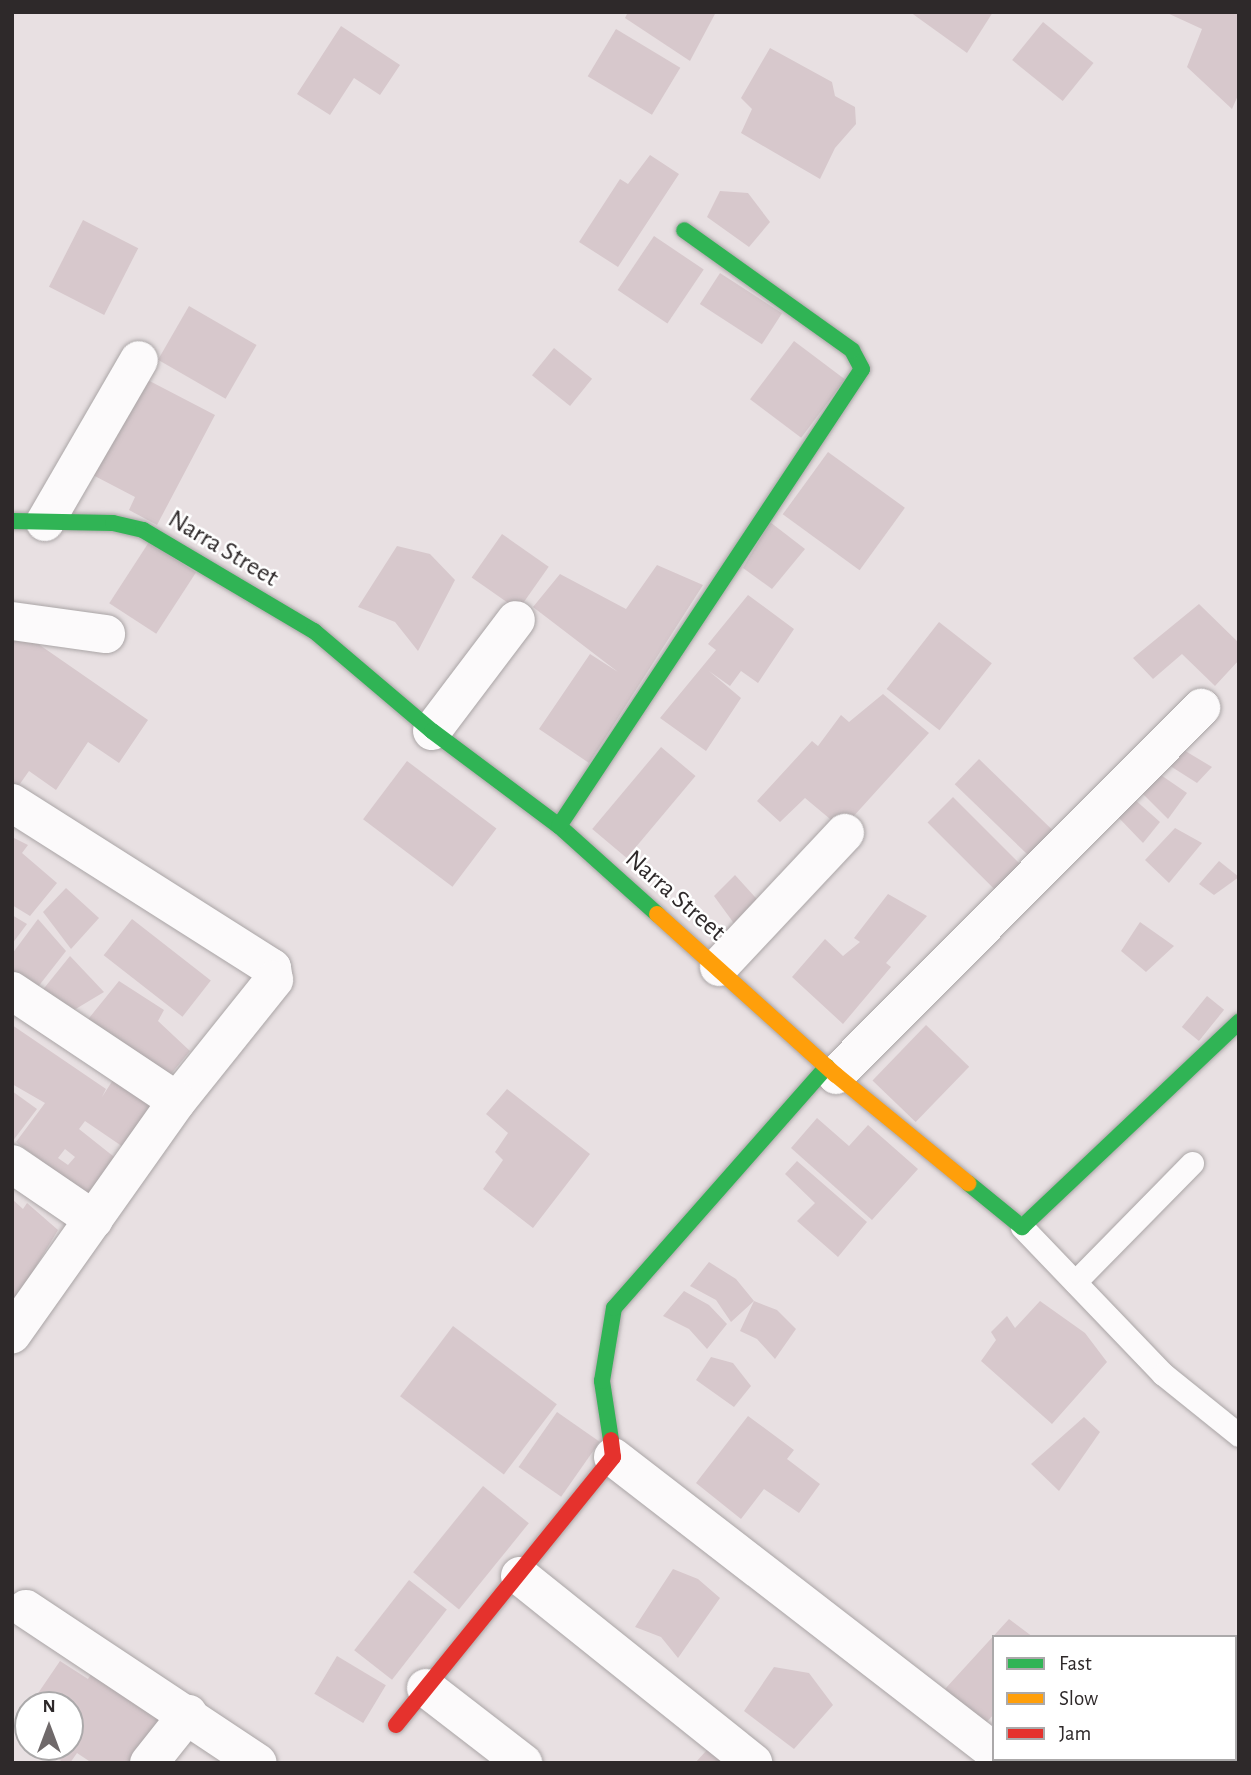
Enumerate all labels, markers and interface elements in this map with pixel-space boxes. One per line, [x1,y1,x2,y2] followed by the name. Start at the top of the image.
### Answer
[162,504,284,594] street label: Narra Street
[618,844,732,948] street label: Narra Street
[992,1635,1237,1761] legend
[1059,1653,1092,1674] text: Fast
[1059,1688,1098,1709] text: Slow
[14,1691,84,1761] north arrow
[42,1697,56,1716] text: N
[1059,1723,1091,1744] text: Jam

